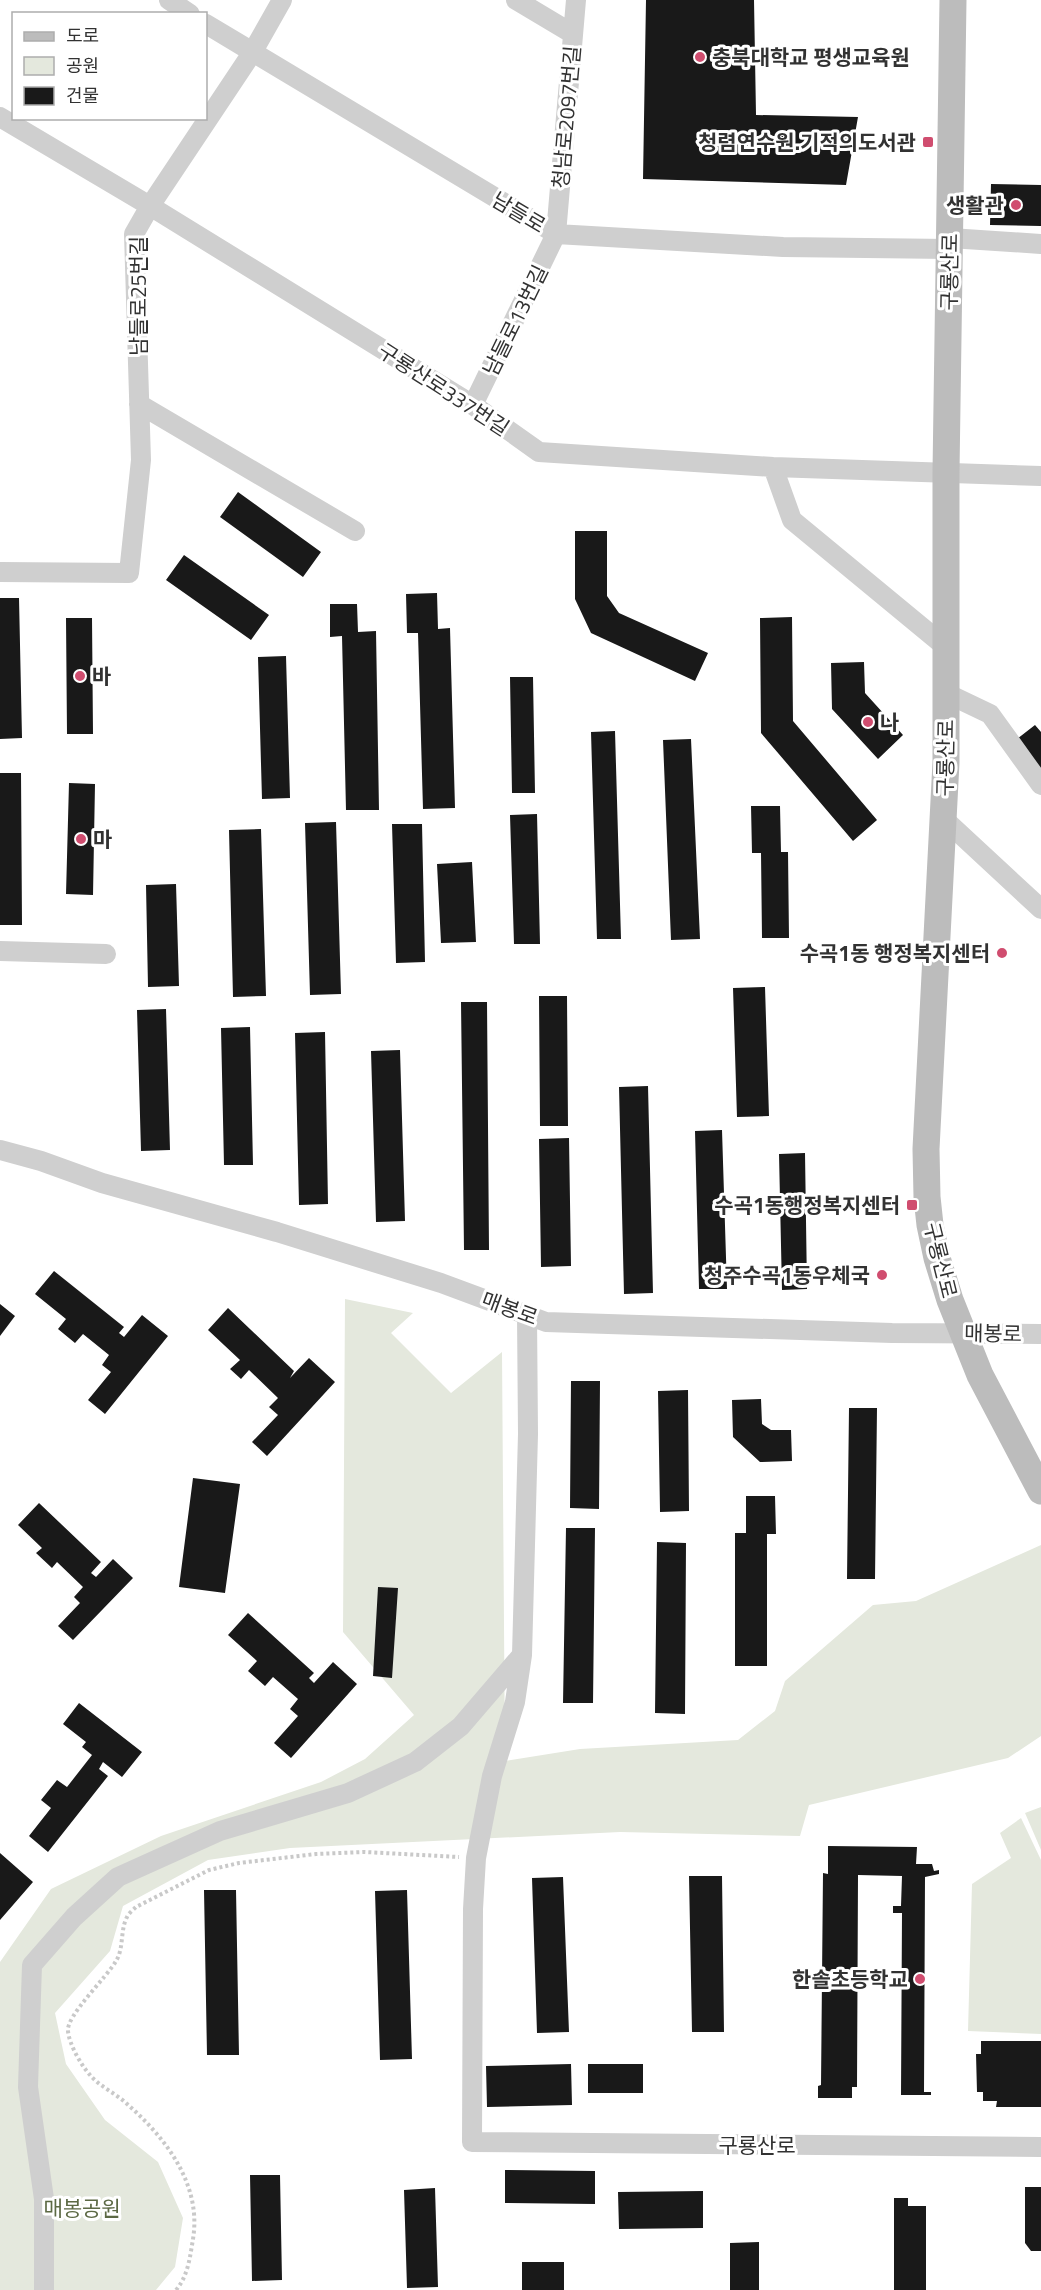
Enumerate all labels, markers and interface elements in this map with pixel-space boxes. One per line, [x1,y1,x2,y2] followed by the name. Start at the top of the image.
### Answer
[12,12,207,120] legend
[66,22,99,49] text: 도로
[712,41,910,73] place label: 충북대학교 평생교육원
[544,44,588,190] street label: 청남로2097번길
[693,50,707,64] marker: 충북대학교 평생교육원
[66,52,99,79] text: 공원
[66,82,99,109] text: 건물
[698,126,916,158] place label: 청렴연수원.기적의도서관
[921,135,935,149] marker: 청렴연수원.기적의도서관
[486,183,552,241] street label: 남들로
[946,189,1004,221] place label: 생활관
[1009,198,1023,212] marker: 생활관
[932,233,966,311] street label: 구룡산로
[122,236,154,356] street label: 남들로25번길
[474,259,556,381] street label: 남들로13번길
[372,334,516,444] street label: 구룡산로337번길
[92,660,111,692] place label: 바
[73,669,87,683] marker: 바
[880,706,899,738] place label: 나
[861,715,875,729] marker: 나
[928,719,962,797] street label: 구룡산로
[93,823,112,855] place label: 마
[74,832,88,846] marker: 마
[800,937,990,969] place label: 수곡1동 행정복지센터
[995,946,1009,960] marker: 수곡1동 행정복지센터
[714,1189,900,1221] place label: 수곡1동행정복지센터
[905,1198,919,1212] marker: 수곡1동행정복지센터
[916,1219,966,1301] street label: 구룡산로
[704,1259,870,1291] place label: 청주수곡1동우체국
[875,1268,889,1282] marker: 청주수곡1동우체국
[477,1283,543,1333] street label: 매봉로
[964,1316,1022,1350] street label: 매봉로
[792,1963,908,1995] place label: 한솔초등학교
[913,1972,927,1986] marker: 한솔초등학교
[718,2129,796,2161] street label: 구룡산로
[43,2192,121,2224] park label: 매봉공원

